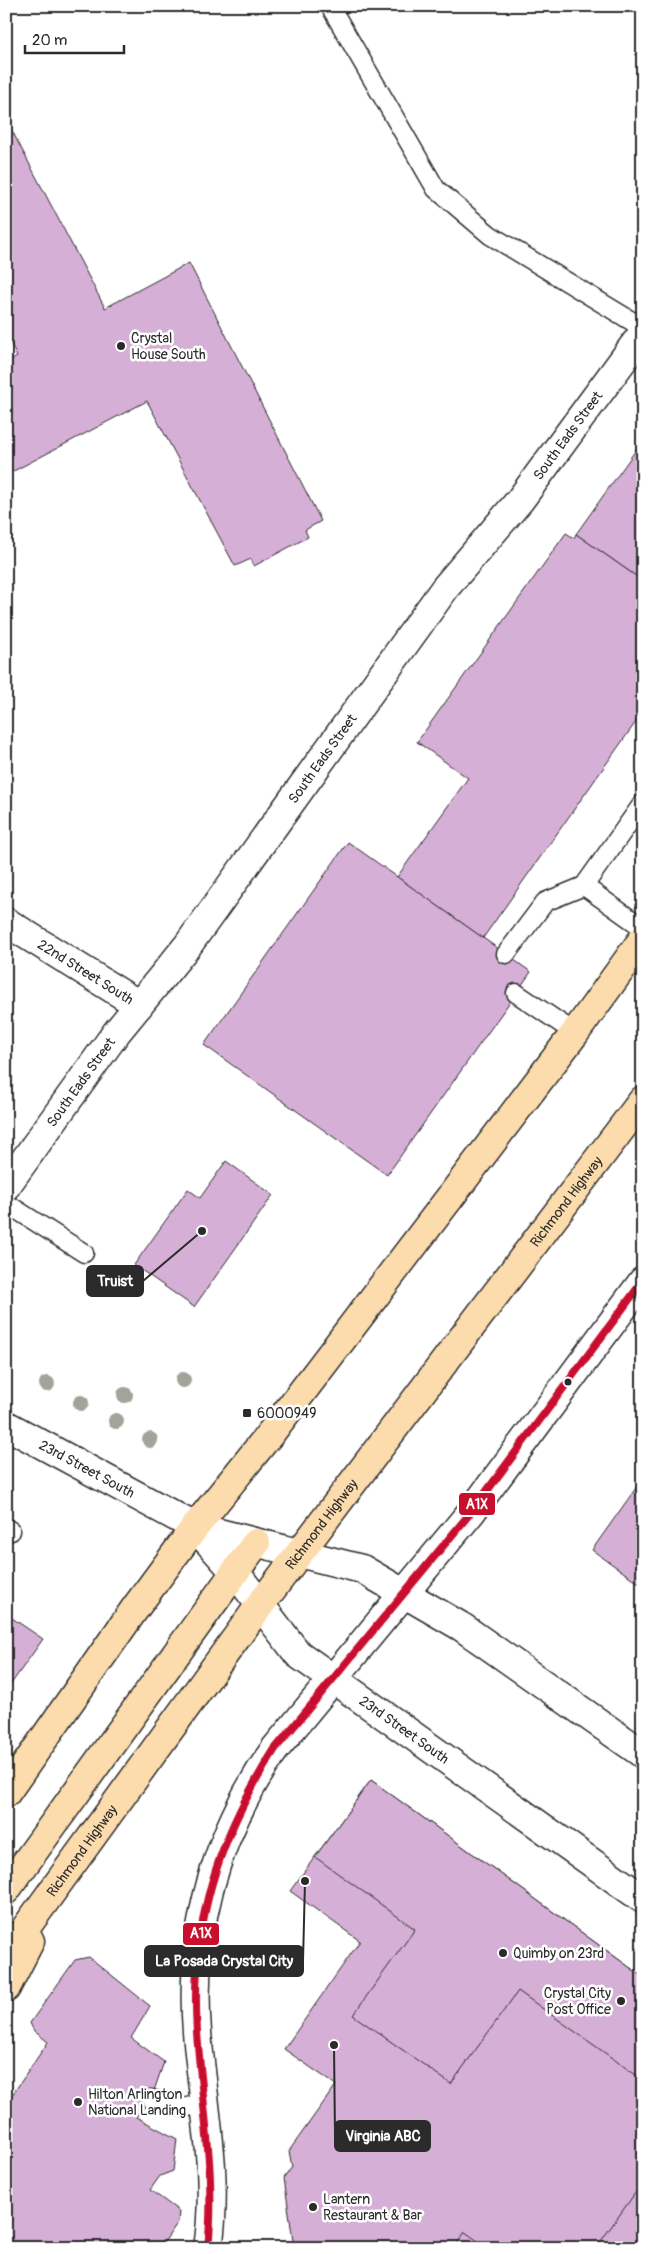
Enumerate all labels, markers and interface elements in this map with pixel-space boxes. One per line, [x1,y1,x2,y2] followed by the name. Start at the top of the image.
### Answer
[25,22,124,54] scale bar
[32,31,67,50] text: 20 m
[131,330,206,363] place label: Crystal House South
[115,340,127,352] marker: Crystal House South
[529,387,606,483] street label: South Eads Street
[284,710,360,806] street label: South Eads Street
[35,936,137,1008] street label: 22nd Street South
[43,1034,119,1130] street label: South Eads Street
[526,1153,606,1250] street label: Richmond Highway
[87,1266,143,1296] callout: Truist
[96,1272,134,1291] text: Truist
[563,1377,573,1387] unlabelled marker
[257,1405,316,1422] place label: 6000949
[241,1407,253,1419] marker: 6000949
[36,1436,138,1501] street label: 23rd Street South
[282,1475,361,1573] street label: Richmond Highway
[458,1492,496,1516] line badge: A1X
[466,1496,488,1513] text: A1X
[356,1692,452,1767] street label: 23rd Street South
[43,1801,121,1900] street label: Richmond Highway
[182,1922,220,1946] line badge: A1X
[190,1925,212,1942] text: A1X
[513,1945,604,1962] place label: Quimby on 23rd
[145,1946,303,1976] callout: La Posada Crystal City
[497,1947,509,1959] marker: Quimby on 23rd
[155,1952,294,1971] text: La Posada Crystal City
[544,1985,611,2018] place label: Crystal City Post Office
[615,1995,627,2007] marker: Crystal City Post Office
[88,2086,186,2119] place label: Hilton Arlington National Landing
[72,2096,84,2108] marker: Hilton Arlington National Landing
[335,2121,430,2151] callout: Virginia ABC
[345,2127,421,2146] text: Virginia ABC
[323,2191,422,2224] place label: Lantern Restaurant & Bar
[307,2201,319,2213] marker: Lantern Restaurant & Bar

